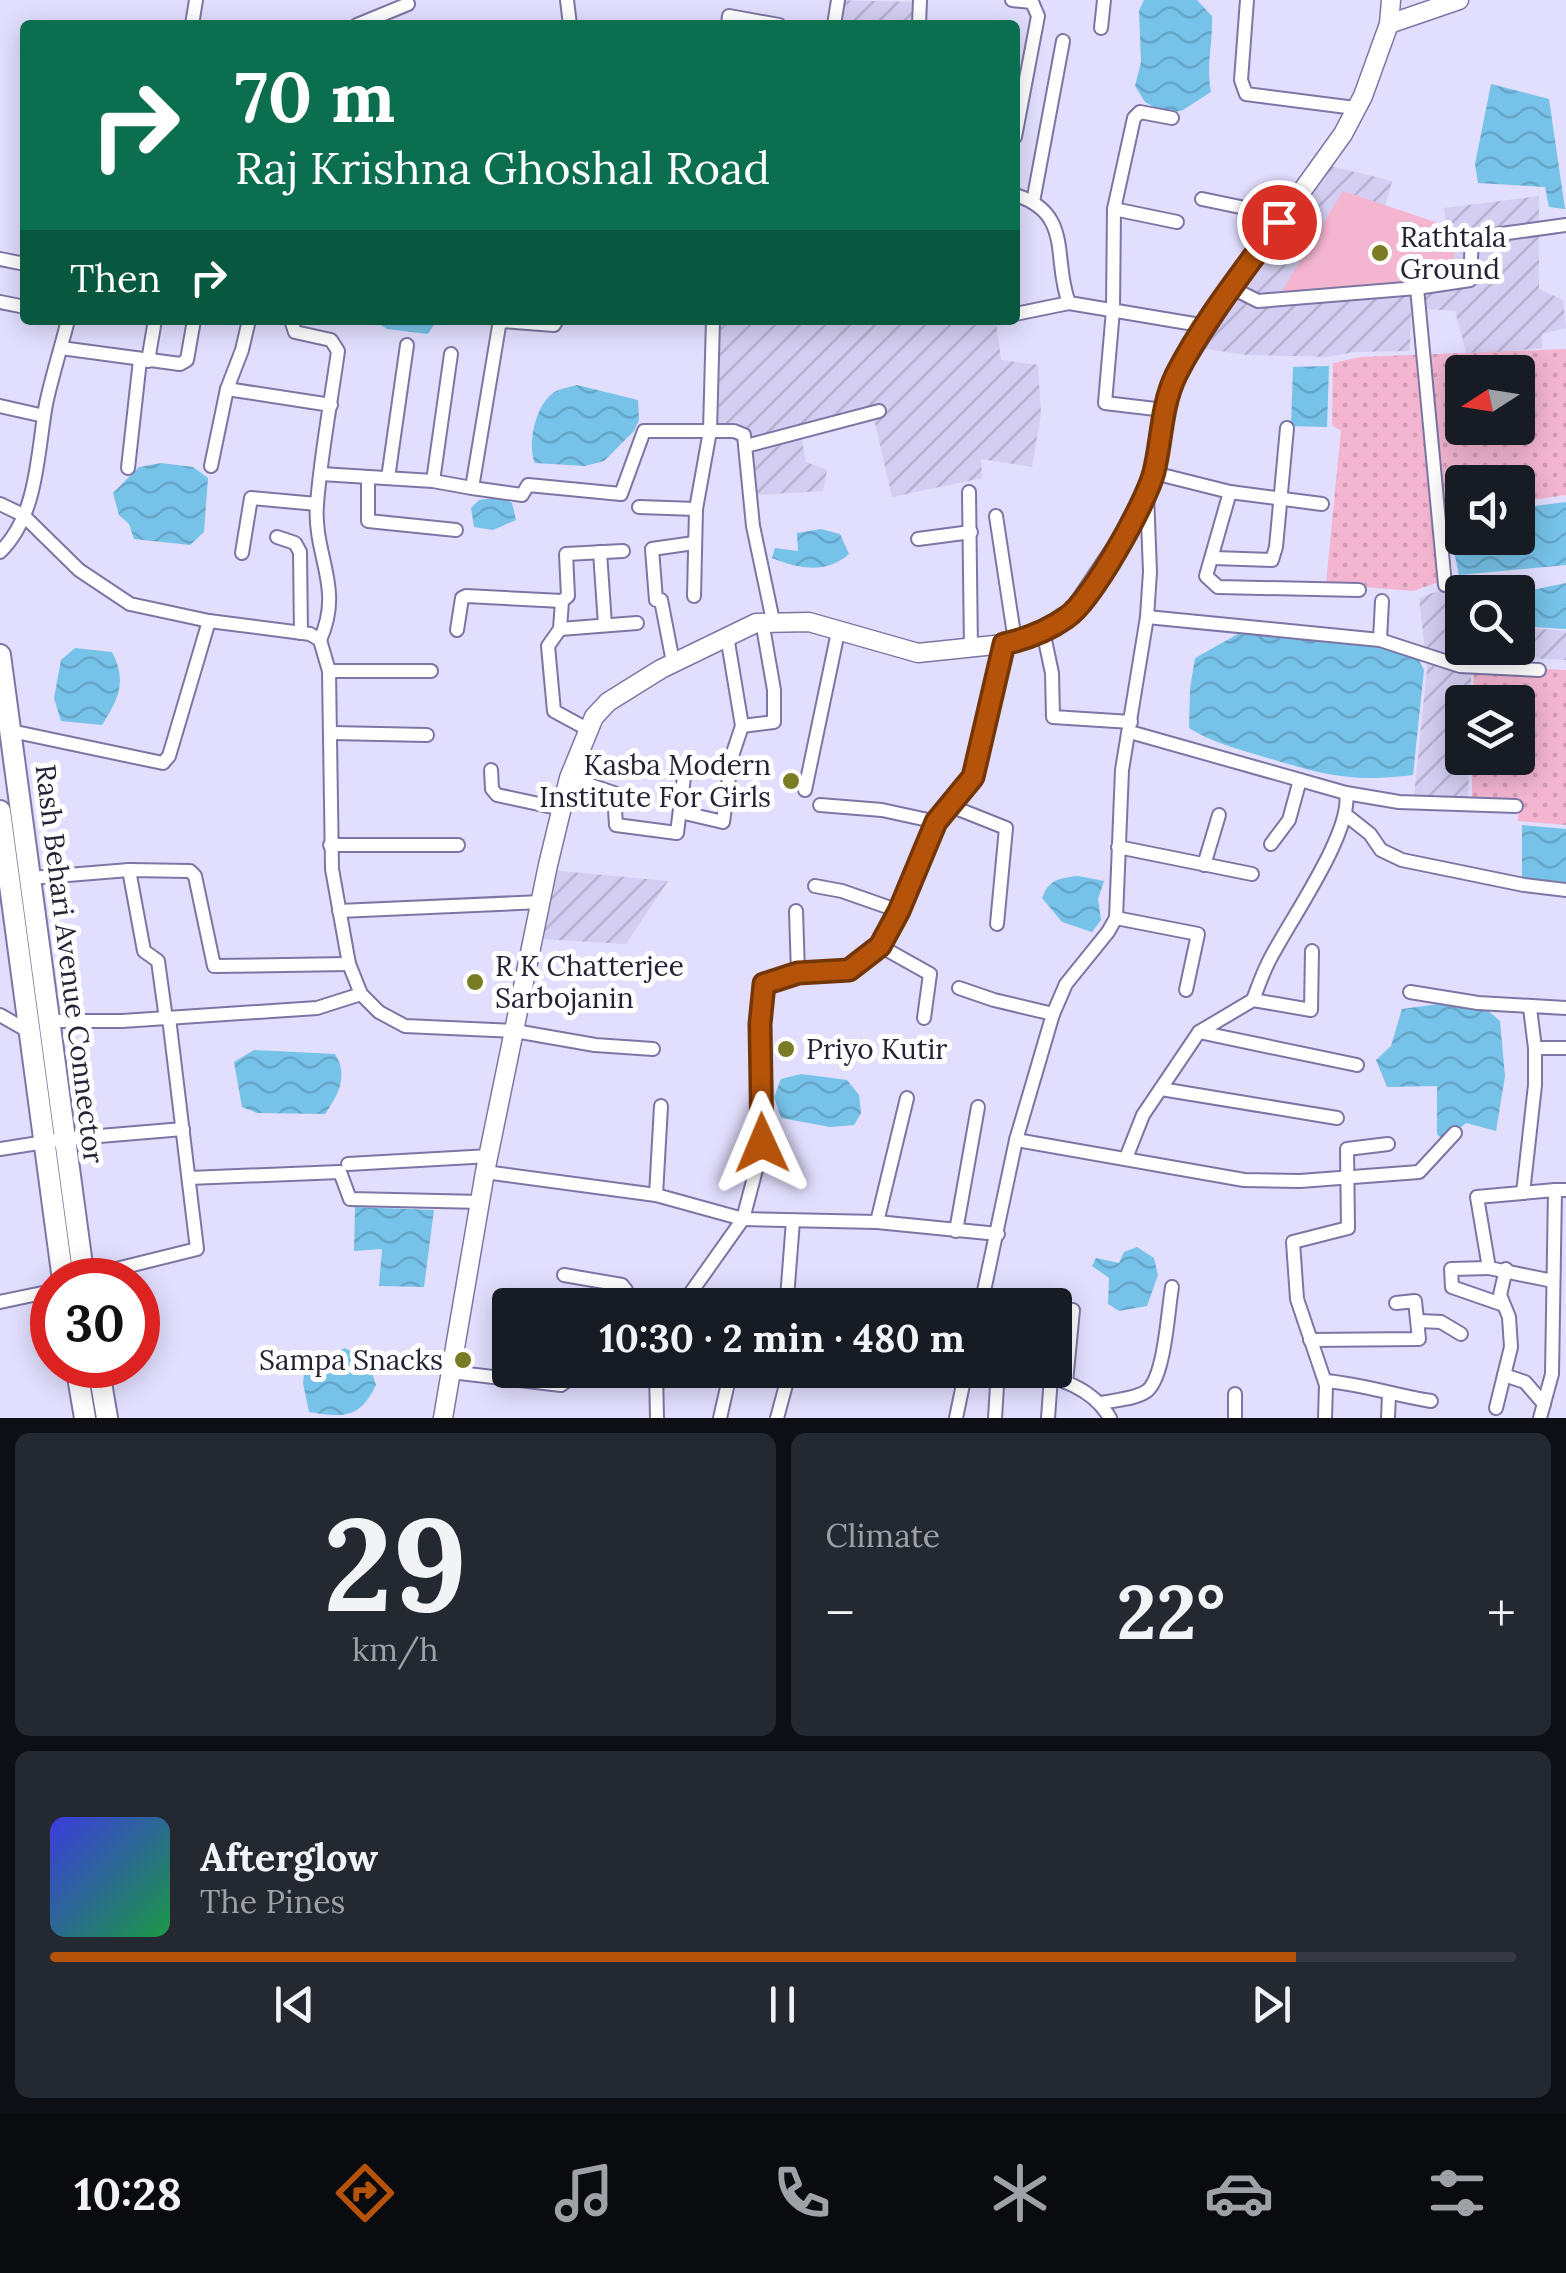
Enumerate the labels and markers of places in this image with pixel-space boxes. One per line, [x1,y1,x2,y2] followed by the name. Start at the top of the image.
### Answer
[1237,180,1322,265] pin
[1400,219,1507,287] place label: Rathtala Ground
[1369,242,1391,264] marker: Rathtala Ground
[539,747,771,815] place label: Kasba Modern Institute For Girls
[780,770,802,792] marker: Kasba Modern Institute For Girls
[495,948,684,1016] place label: R K Chatterjee Sarbojanin
[464,971,486,993] marker: R K Chatterjee Sarbojanin
[806,1031,947,1067] place label: Priyo Kutir
[775,1038,797,1060] marker: Priyo Kutir
[259,1342,443,1378] place label: Sampa Snacks
[452,1349,474,1371] marker: Sampa Snacks

